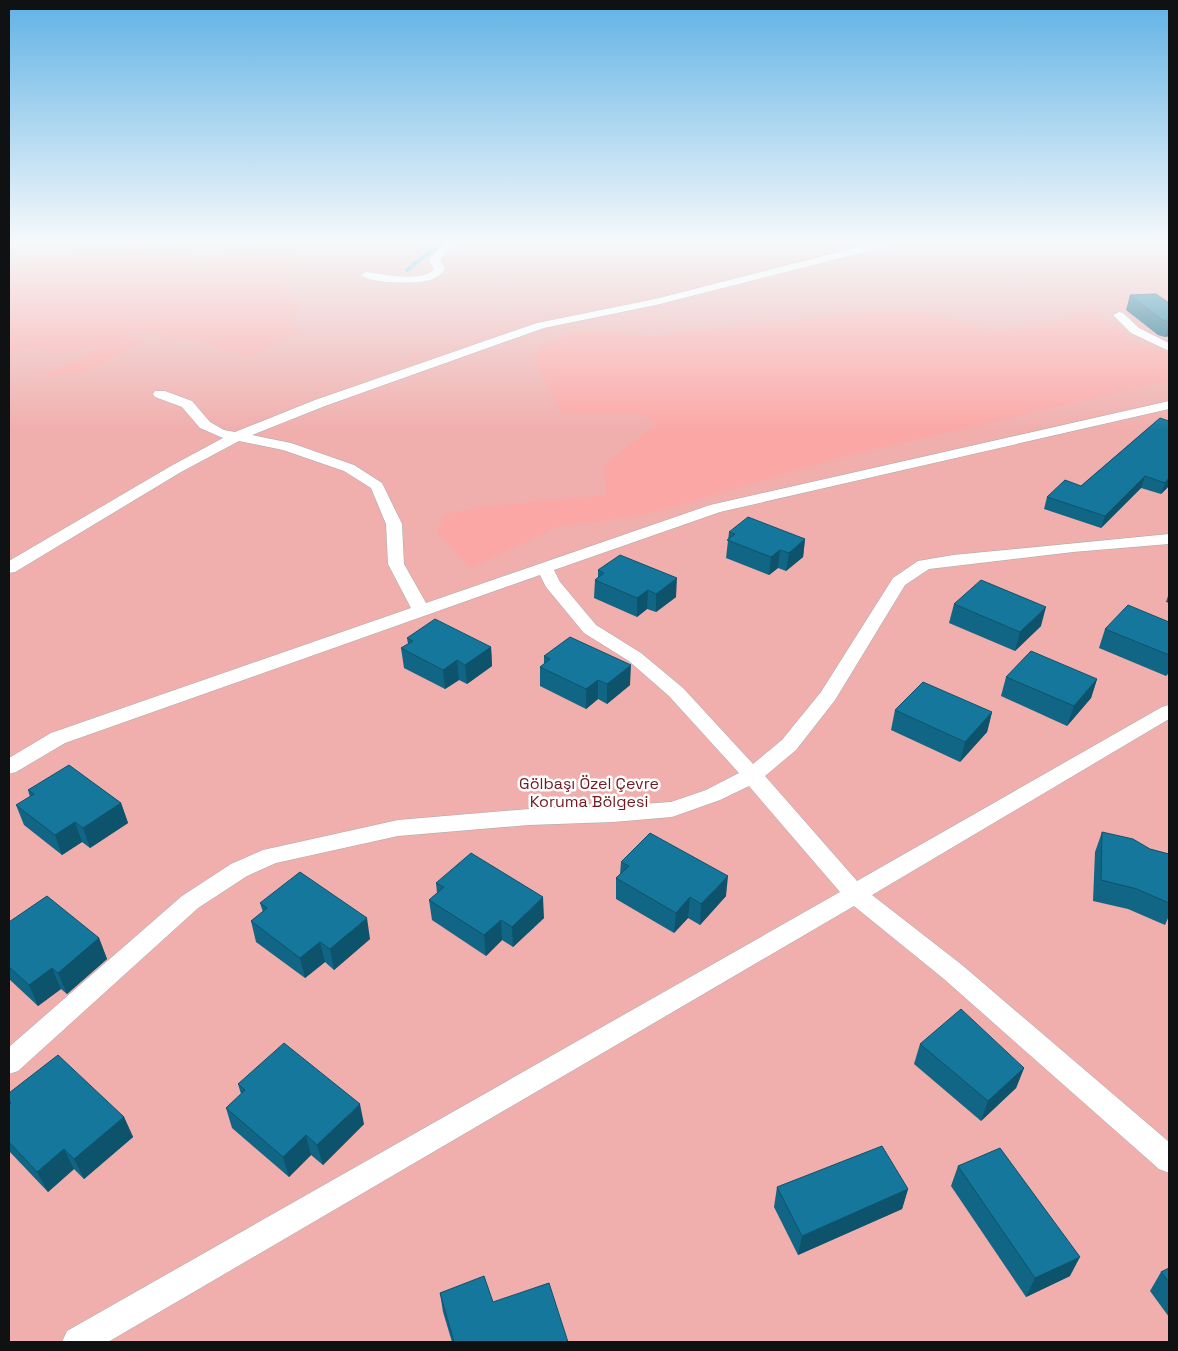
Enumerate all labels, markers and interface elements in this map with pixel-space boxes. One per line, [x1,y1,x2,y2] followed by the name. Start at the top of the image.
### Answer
[519,773,659,812] park label: Gölbaşı Özel Çevre Koruma Bölgesi

